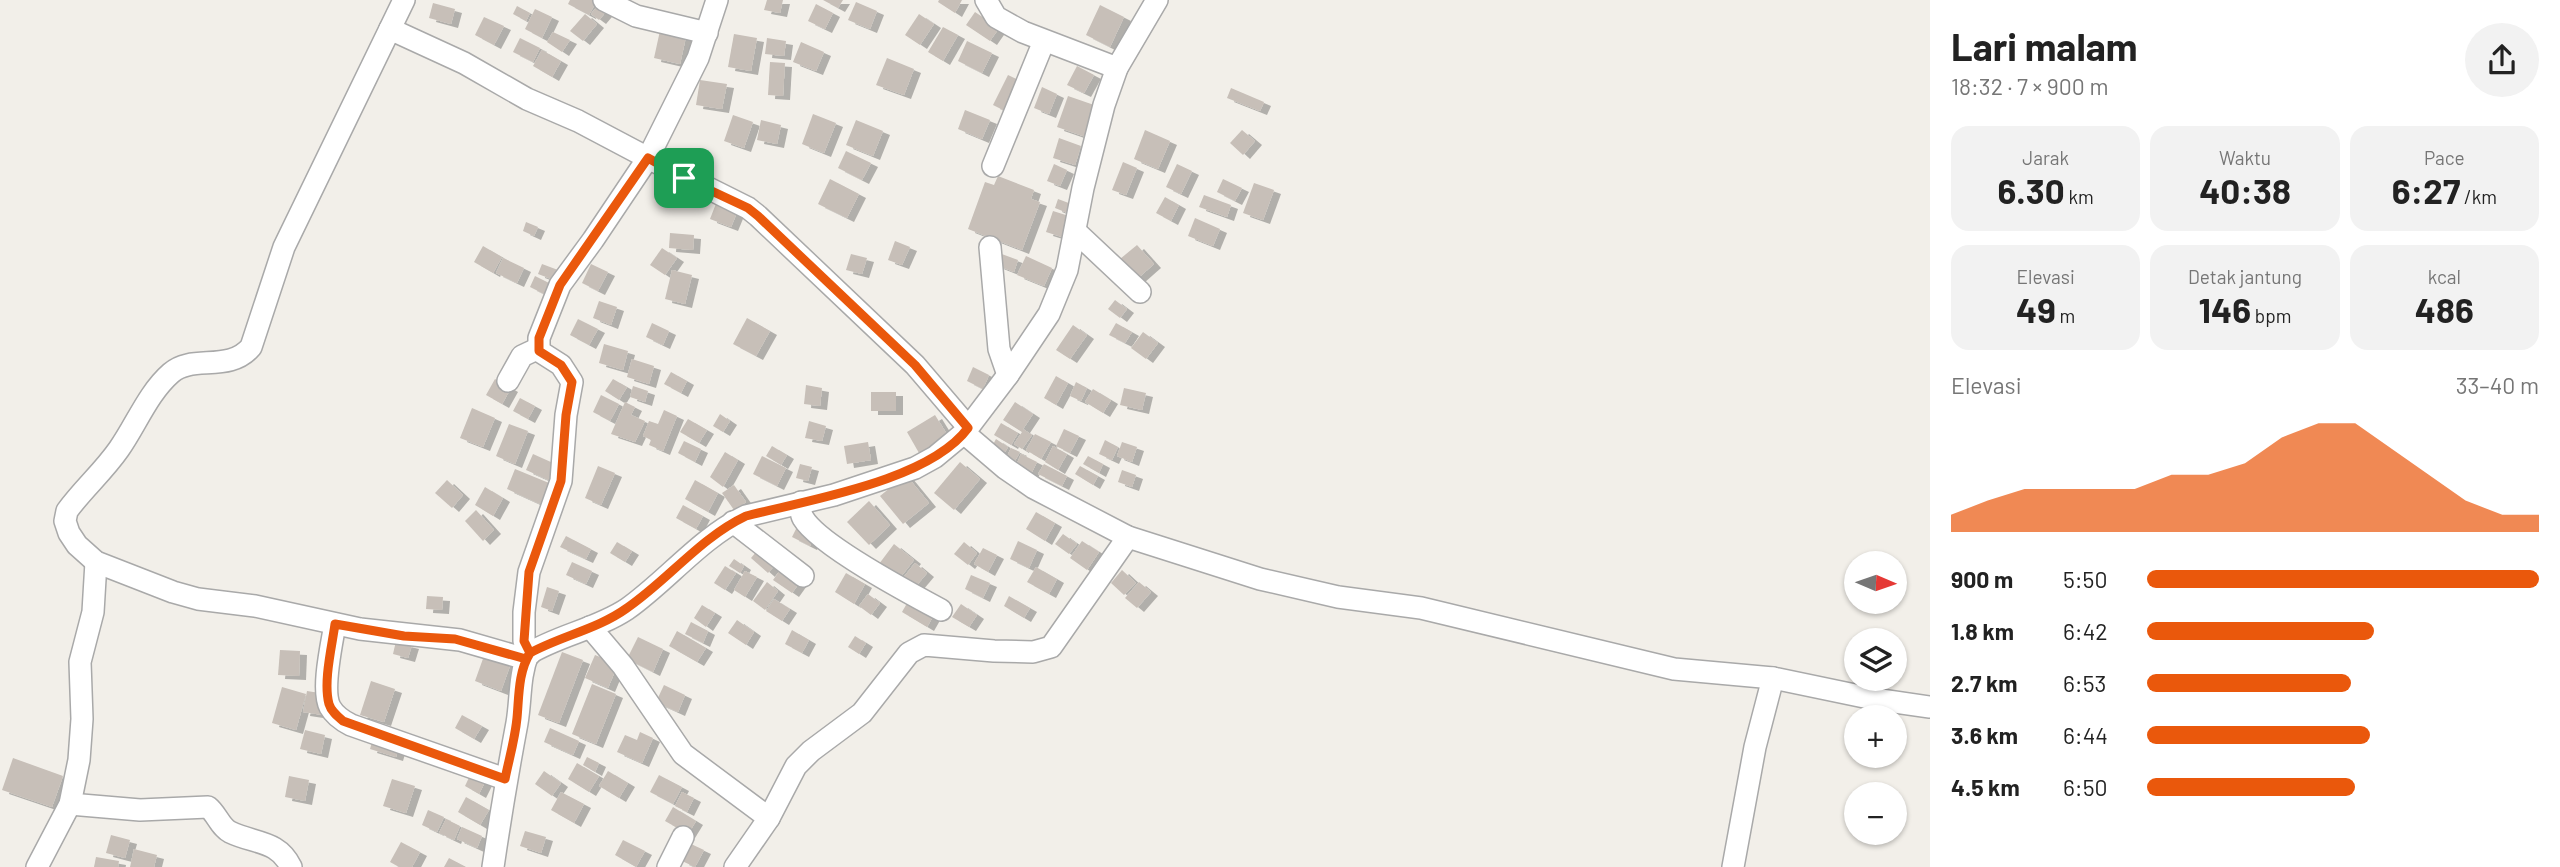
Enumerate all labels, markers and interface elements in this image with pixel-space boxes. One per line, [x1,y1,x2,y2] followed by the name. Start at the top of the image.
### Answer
[1951,23,2138,69] text: Lari malam
[2465,23,2539,97] button: share
[1951,72,2108,100] text: 18:32 · 7 × 900 m
[2022,146,2069,169] text: Jarak
[2219,146,2271,169] text: Waktu
[2424,146,2465,169] text: Pace
[654,148,714,208] pin
[665,159,703,197] icon: arrive
[1998,169,2065,211] text: 6.30
[2199,169,2291,211] text: 40:38
[2392,169,2460,211] text: 6:27
[2065,185,2094,208] text: km
[2460,185,2497,208] text: /km
[2017,265,2075,288] text: Elevasi
[2188,265,2302,288] text: Detak jantung
[2428,265,2461,288] text: kcal
[2016,288,2056,330] text: 49
[2199,288,2251,330] text: 146
[2415,288,2474,330] text: 486
[2056,304,2075,327] text: m
[2251,304,2291,327] text: bpm
[1951,371,2022,399] text: Elevasi
[2456,371,2539,399] text: 33–40 m
[1844,551,1908,614] north arrow
[1844,551,1907,845] map controls
[1951,565,2013,593] text: 900 m
[2063,565,2107,593] text: 5:50
[1951,617,2014,645] text: 1.8 km
[2063,617,2108,645] text: 6:42
[1844,628,1907,691] button: layers
[1951,669,2018,697] text: 2.7 km
[2063,669,2106,697] text: 6:53
[1844,705,1907,768] button: +
[1951,721,2018,749] text: 3.6 km
[2063,721,2108,749] text: 6:44
[1951,773,2020,801] text: 4.5 km
[2063,773,2107,801] text: 6:50
[1844,782,1907,845] button: −

